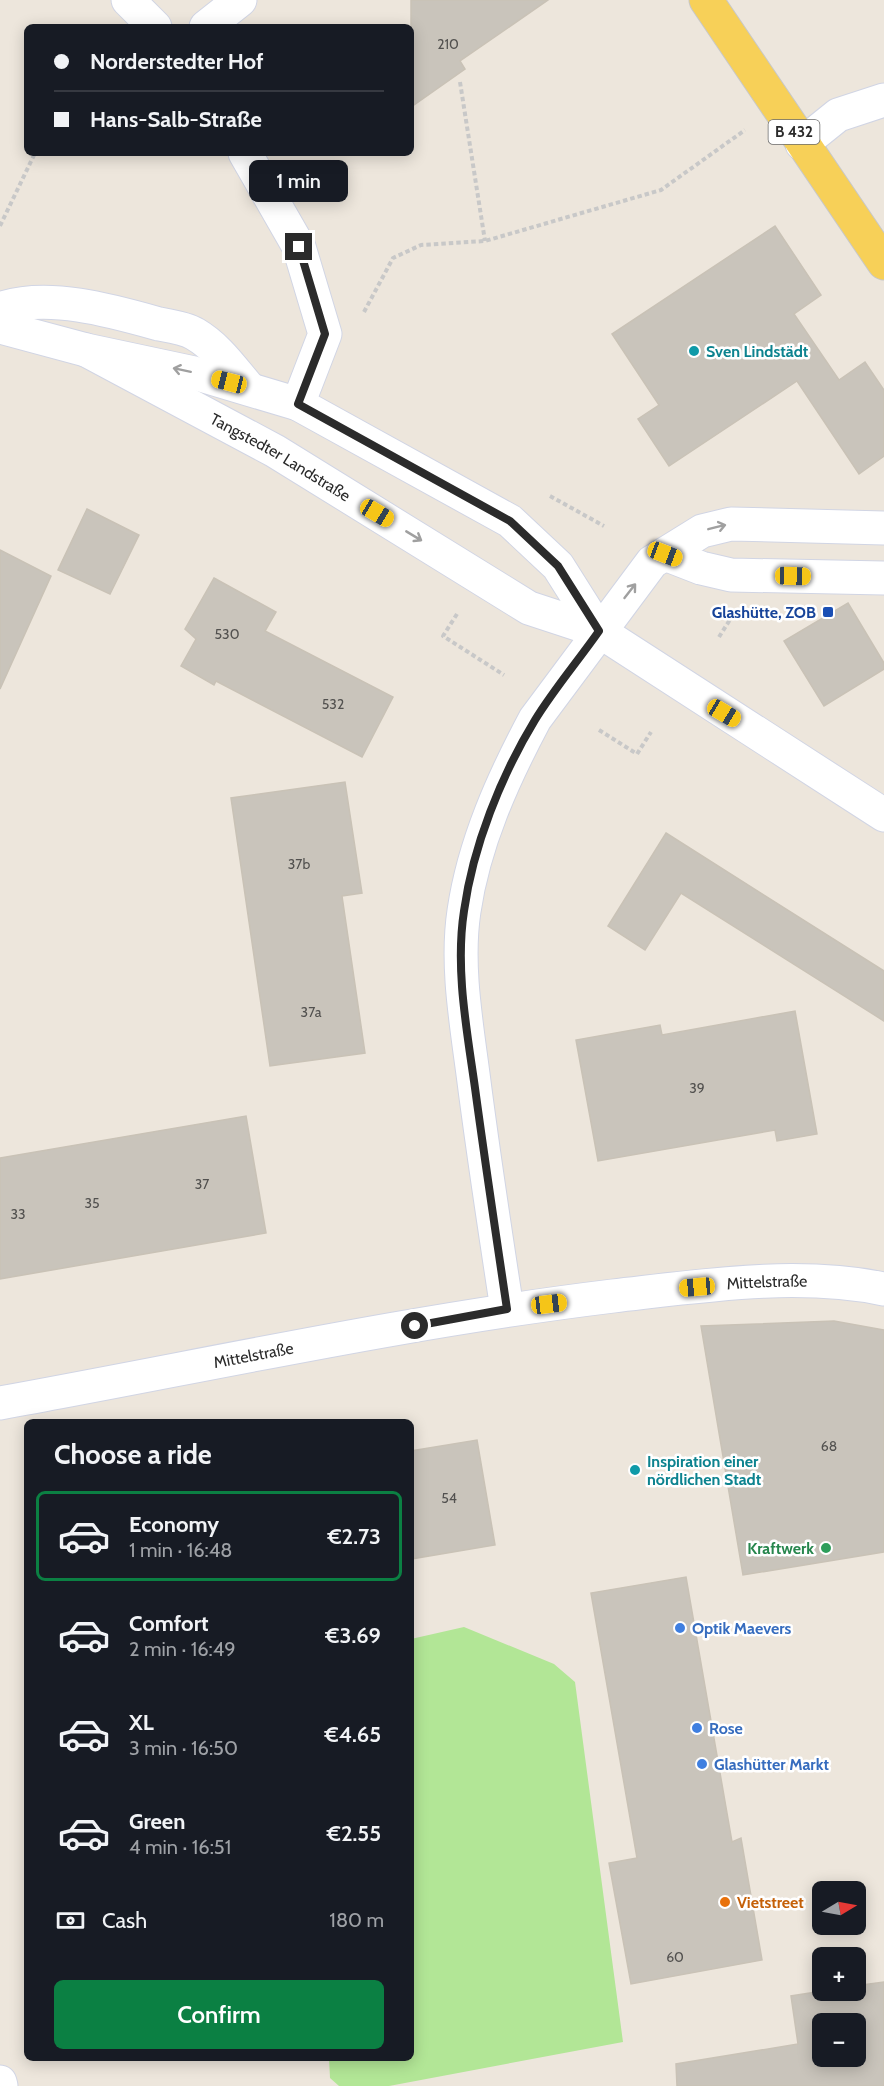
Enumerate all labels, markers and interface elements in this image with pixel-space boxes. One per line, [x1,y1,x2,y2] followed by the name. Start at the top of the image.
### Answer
[437,35,459,53] house number: 210
[90,48,264,75] text: Norderstedter Hof
[90,106,262,133] text: Hans-Salb-Straße
[768,120,820,144] road number: B 432
[250,160,348,202] callout: 1 min
[276,169,321,193] text: 1 min
[285,233,312,260] route end
[706,342,809,361] place label: Sven Lindstädt
[687,344,701,358] marker: Sven Lindstädt
[172,364,192,375] one-way arrow
[209,369,249,395] car
[207,409,354,505] street label: Tangstedter Landstraße
[357,496,397,530] car
[707,521,726,533] one-way arrow
[405,531,422,543] one-way arrow
[645,539,685,569] car
[775,567,811,585] car
[624,583,637,599] one-way arrow
[712,603,816,622] place label: Glashütte, ZOB
[821,605,835,619] marker: Glashütte, ZOB
[215,625,240,643] house number: 530
[322,695,344,713] house number: 532
[704,696,744,730] car
[288,855,310,873] house number: 37b
[301,1003,322,1021] house number: 37a
[689,1079,705,1097] house number: 39
[195,1175,209,1193] house number: 37
[84,1194,100,1212] house number: 35
[10,1205,26,1223] house number: 33
[726,1272,808,1294] street label: Mittelstraße
[678,1276,716,1298] car
[530,1293,568,1315] car
[401,1312,428,1339] route start
[212,1338,295,1372] street label: Mittelstraße
[821,1437,837,1455] house number: 68
[54,1438,212,1471] text: Choose a ride
[647,1452,762,1489] place label: Inspiration einer nördlichen Stadt
[628,1463,642,1477] marker: Inspiration einer nördlichen Stadt
[441,1489,457,1507] house number: 54
[57,1509,111,1563] icon: car
[129,1511,219,1538] text: Economy
[327,1523,381,1550] text: €2.73
[129,1538,232,1562] text: 1 min · 16:48
[747,1539,814,1558] place label: Kraftwerk
[819,1541,833,1555] marker: Kraftwerk
[57,1608,111,1662] icon: car
[129,1610,208,1637] text: Comfort
[692,1619,791,1638] place label: Optik Maevers
[673,1621,687,1635] marker: Optik Maevers
[325,1622,381,1649] text: €3.69
[129,1637,236,1661] text: 2 min · 16:49
[57,1707,111,1761] icon: car
[129,1709,154,1736] text: XL
[709,1719,743,1738] place label: Rose
[325,1721,381,1748] text: €4.65
[690,1721,704,1735] marker: Rose
[129,1736,238,1760] text: 3 min · 16:50
[714,1755,829,1774] place label: Glashütter Markt
[695,1757,709,1771] marker: Glashütter Markt
[57,1806,111,1860] icon: car
[129,1808,185,1835] text: Green
[327,1820,381,1847] text: €2.55
[129,1835,231,1859] text: 4 min · 16:51
[812,1881,866,1935] north arrow
[812,1881,866,2067] map controls
[737,1893,804,1912] place label: Vietstreet
[718,1895,732,1909] marker: Vietstreet
[54,1904,87,1937] icon: cash
[102,1907,147,1934] text: Cash
[329,1908,384,1932] text: 180 m
[812,1947,866,2001] button: +
[666,1948,684,1966] house number: 60
[54,1980,384,2049] button: Confirm
[812,2013,866,2067] button: −

